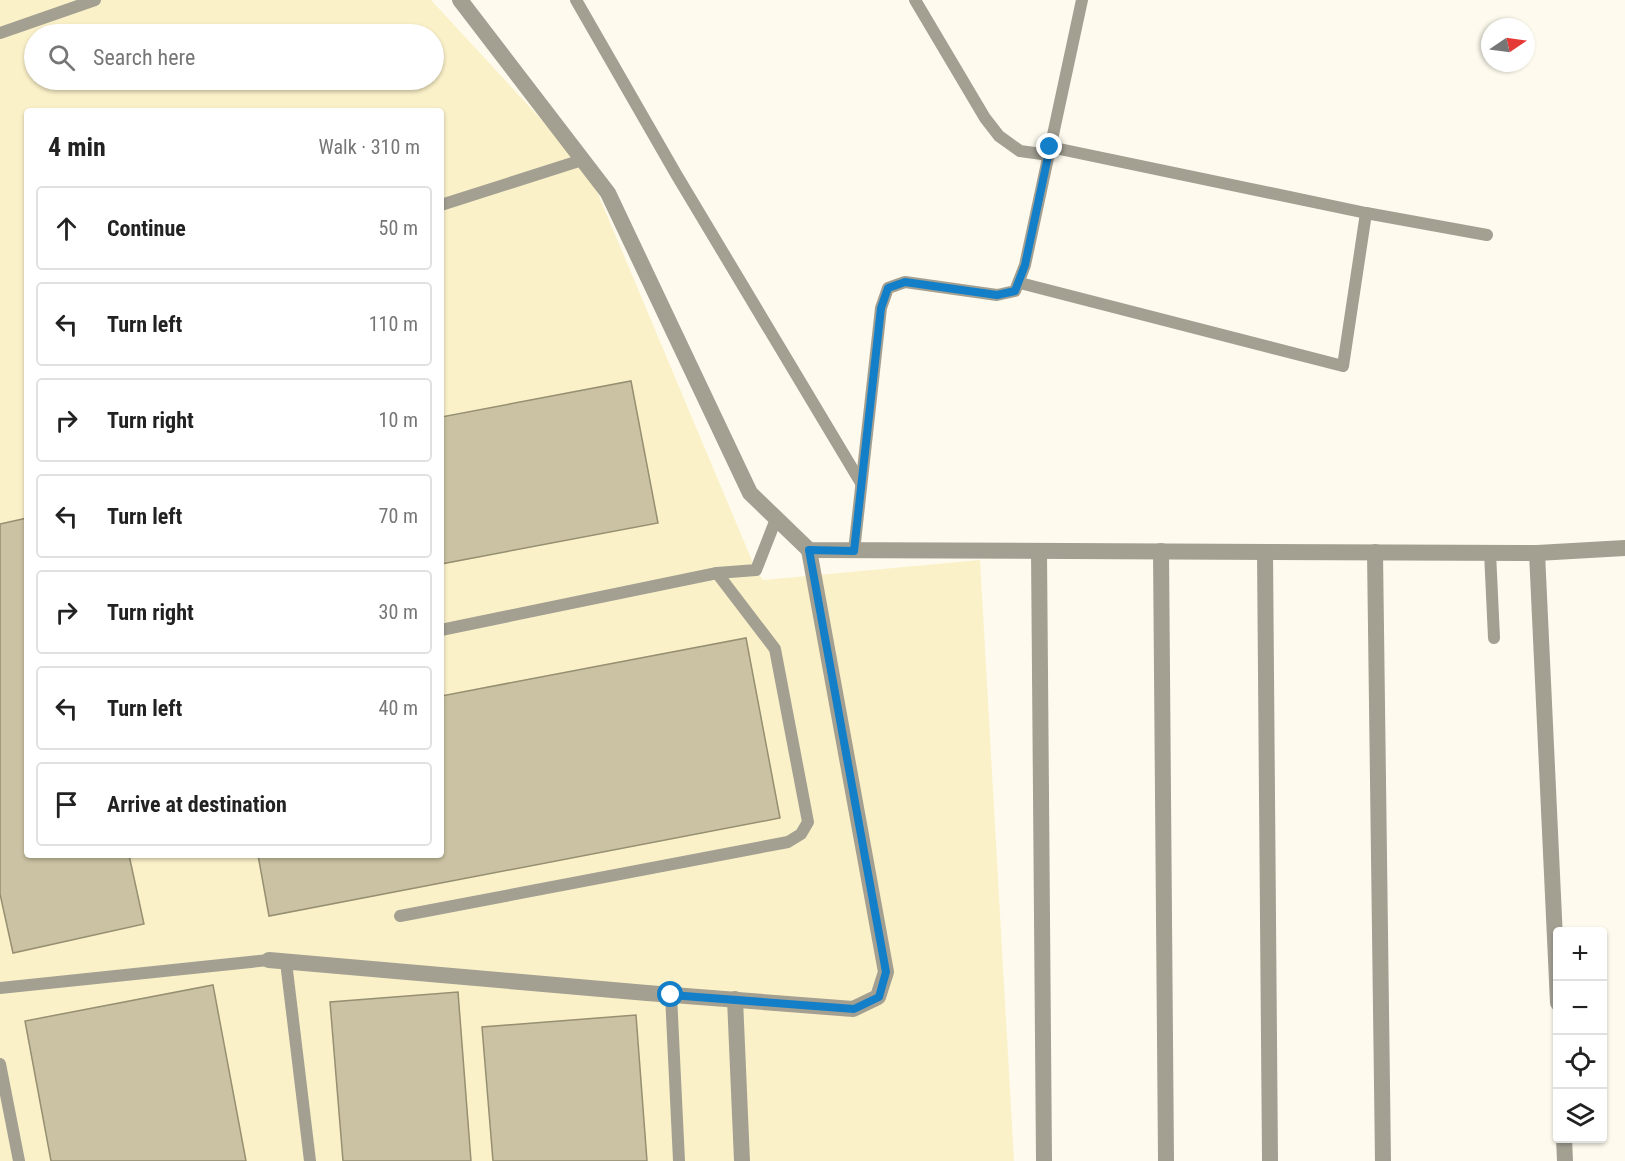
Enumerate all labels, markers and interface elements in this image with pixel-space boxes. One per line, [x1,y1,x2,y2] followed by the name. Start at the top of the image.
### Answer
[1481,18,1535,72] north arrow
[24,24,444,90] search box
[45,41,78,74] icon: search
[93,45,195,70] text: Search here
[48,132,106,162] text: 4 min
[1036,133,1062,159] route end
[319,135,420,159] text: Walk · 310 m
[50,212,83,245] icon: ahead
[107,216,186,241] text: Continue
[379,216,418,240] text: 50 m
[50,308,83,341] icon: left
[107,312,182,337] text: Turn left
[369,312,418,336] text: 110 m
[50,404,83,437] icon: right
[107,408,194,433] text: Turn right
[379,408,418,432] text: 10 m
[50,500,83,533] icon: left
[107,504,182,529] text: Turn left
[379,504,418,528] text: 70 m
[50,596,83,629] icon: right
[107,600,194,625] text: Turn right
[379,600,418,624] text: 30 m
[50,692,83,725] icon: left
[107,696,182,721] text: Turn left
[379,696,418,720] text: 40 m
[50,788,83,821] icon: arrive
[107,792,287,817] text: Arrive at destination
[1553,927,1607,1143] map controls
[1553,927,1607,981] button: +
[657,981,683,1007] route start
[1553,981,1607,1035] button: −
[1553,1035,1607,1089] button: locate
[1553,1089,1607,1143] button: layers

